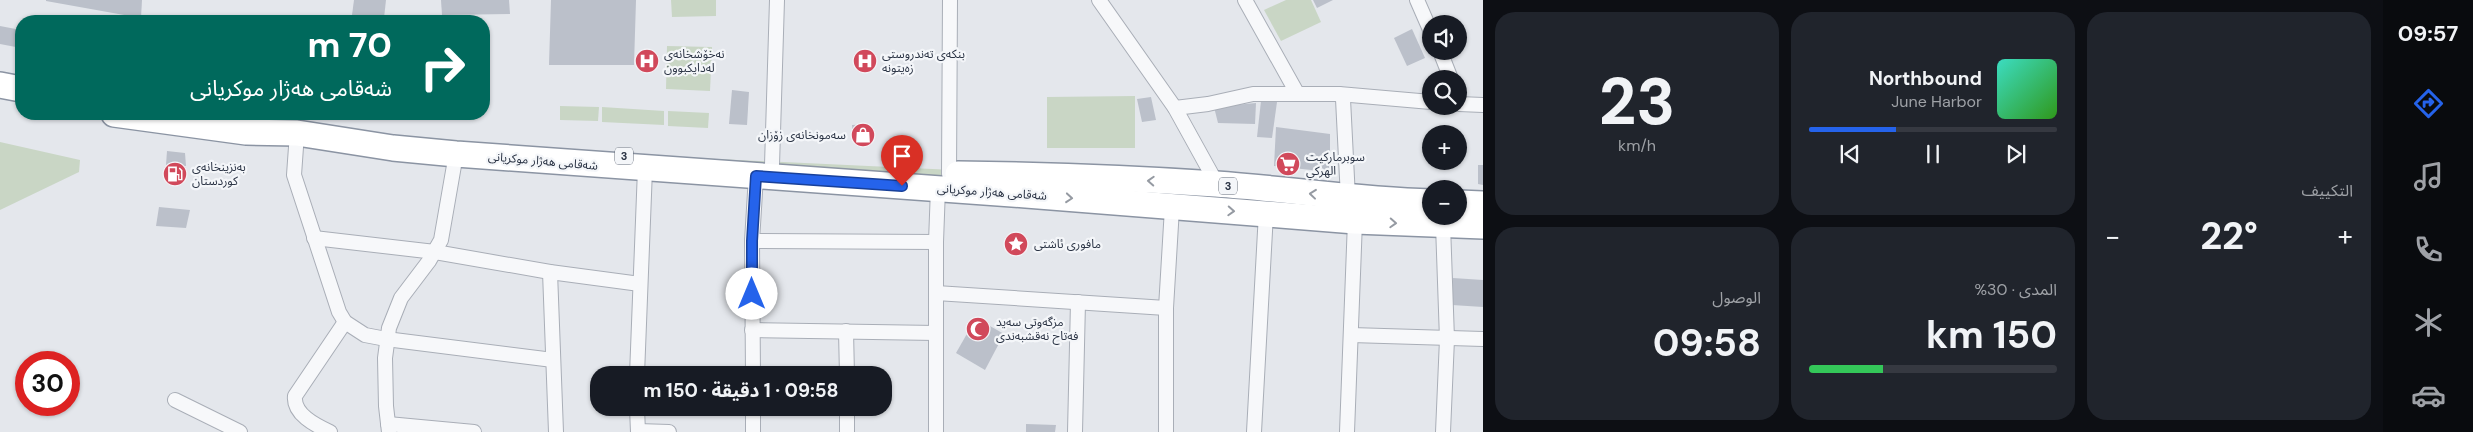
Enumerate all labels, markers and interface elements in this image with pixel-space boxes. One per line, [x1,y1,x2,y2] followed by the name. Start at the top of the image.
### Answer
[1422,15,1467,225] map controls
[1422,15,1467,60] button: sound
[2398,19,2458,48] text: 09:57
[308,22,392,68] text: 70 m
[410,35,475,100] icon: right
[664,46,725,76] place label: نەخۆشخانەی لەدایکبوون
[882,46,965,76] place label: بنکەی تەندروستی زەیتونە
[634,48,660,74] hospital icon: نەخۆشخانەی لەدایکبوون
[852,48,878,74] hospital icon: بنکەی تەندروستی زەیتونە
[1599,60,1675,144] text: 23
[1869,66,1982,91] text: Northbound
[1422,70,1467,115] button: search
[190,74,392,103] text: شەقامی ھەژار موکریانی
[2411,86,2446,121] icon: directions
[1891,91,1982,112] text: June Harbor
[850,122,876,148] shop icon: سەمونخانەی زۆزان
[1422,125,1467,170] button: +
[758,127,846,143] place label: سەمونخانەی زۆزان
[881,135,923,186] pin
[1618,135,1656,156] text: km/h
[1836,140,1864,168] icon: previous
[1919,140,1947,168] icon: pause
[2002,140,2030,168] icon: next
[888,142,916,170] icon: arrive
[487,148,599,174] street label: شەقامی ھەژار موکریانی
[615,148,633,164] road number: 3
[1306,149,1365,181] place label: سوبرماركيت الهركي
[1275,151,1301,177] supermarket icon: سوبرماركيت الهركي
[192,159,246,189] place label: بەنزینخانەی كوردستان
[2411,159,2446,194] icon: music
[162,161,188,187] fuel station icon: بەنزینخانەی كوردستان
[1147,176,1154,186] one-way arrow
[1219,178,1237,195] road number: 3
[937,180,1047,204] street label: شەقامی ھەژار موکریانی
[1422,180,1467,225] button: −
[2301,180,2353,201] text: التكييف
[1308,189,1316,200] one-way arrow
[1065,193,1073,204] one-way arrow
[1227,206,1235,217] one-way arrow
[2200,211,2258,261] text: 22°
[1389,218,1397,228] one-way arrow
[2105,218,2120,255] text: −
[2338,218,2353,255] text: +
[1003,231,1029,257] place icon: مافوری ئاشتی
[2411,232,2446,267] icon: phone
[1034,236,1101,252] place label: مافوری ئاشتی
[725,267,777,319] position arrow
[1974,279,2057,300] text: المدى · 30%
[1712,287,1761,308] text: الوصول
[2411,305,2446,340] icon: climate
[1926,310,2057,360] text: 150 km
[996,314,1078,345] place label: مزگەوتی سەید فەتاح نەقشبەندی
[965,316,991,342] mosque icon: مزگەوتی سەید فەتاح نەقشبەندی
[1653,318,1761,368] text: 09:58
[15,351,80,416] speed limit sign: 30
[643,378,839,403] text: 09:58 · 1 دقيقة · 150 m
[2411,378,2446,413] icon: car

